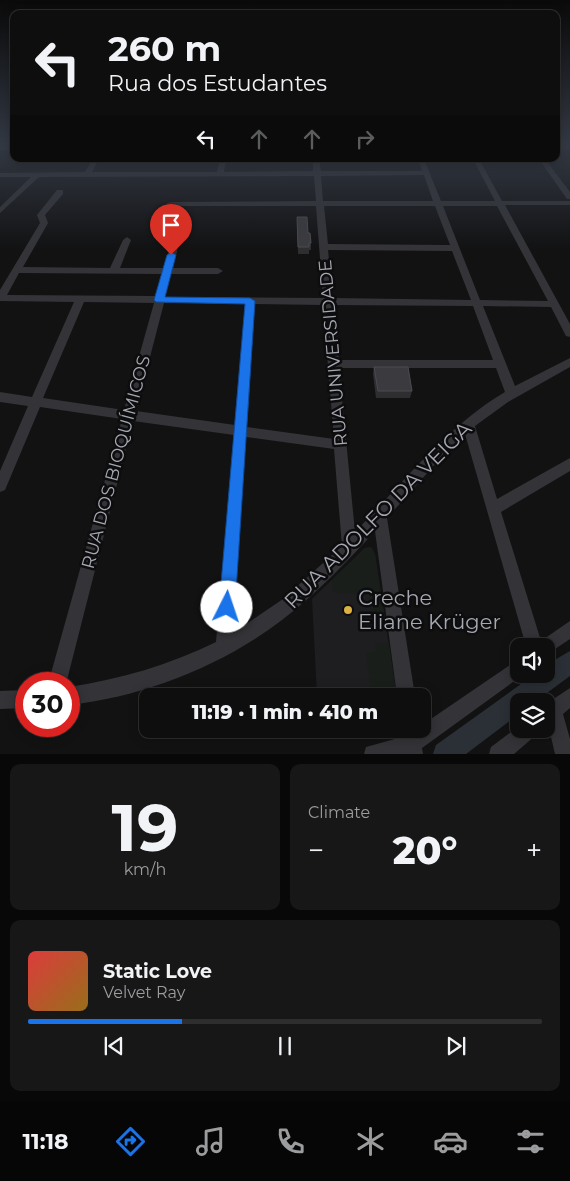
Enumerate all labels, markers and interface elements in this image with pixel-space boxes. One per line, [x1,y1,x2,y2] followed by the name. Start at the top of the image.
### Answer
[108,27,221,70] text: 260 m
[25,30,90,95] icon: left
[108,70,327,97] text: Rua dos Estudantes
[192,125,220,153] icon: left
[245,125,273,153] icon: ahead
[298,125,326,153] icon: ahead
[351,125,379,153] icon: right
[150,204,192,255] pin
[157,211,185,239] icon: arrive
[314,259,352,447] street label: RUA UNIVERSIDADE
[77,353,155,571] street label: RUA DOS BIOQUÍMICOS
[279,415,477,613] street label: RUA ADOLFO DA VEIGA
[200,580,252,632] position arrow
[358,585,501,634] place label: Creche Eliane Krüger
[342,604,354,616] marker: Creche Eliane Krüger
[510,638,555,738] map controls
[510,638,555,683] button: sound
[15,672,80,737] speed limit sign: 30
[510,693,555,738] button: layers
[192,701,378,724] text: 11:19 · 1 min · 410 m
[112,788,178,867] text: 19
[308,803,370,822] text: Climate
[393,827,457,874] text: 20°
[308,833,324,867] text: −
[526,833,542,867] text: +
[124,860,166,879] text: km/h
[103,960,212,983] text: Static Love
[103,983,185,1002] text: Velvet Ray
[100,1032,128,1060] icon: previous
[271,1032,299,1060] icon: pause
[442,1032,470,1060] icon: next
[113,1124,148,1159] icon: directions
[193,1124,228,1159] icon: music
[273,1124,308,1159] icon: phone
[353,1124,388,1159] icon: climate
[433,1124,468,1159] icon: car
[513,1124,548,1159] icon: filters
[22,1128,69,1155] text: 11:18

